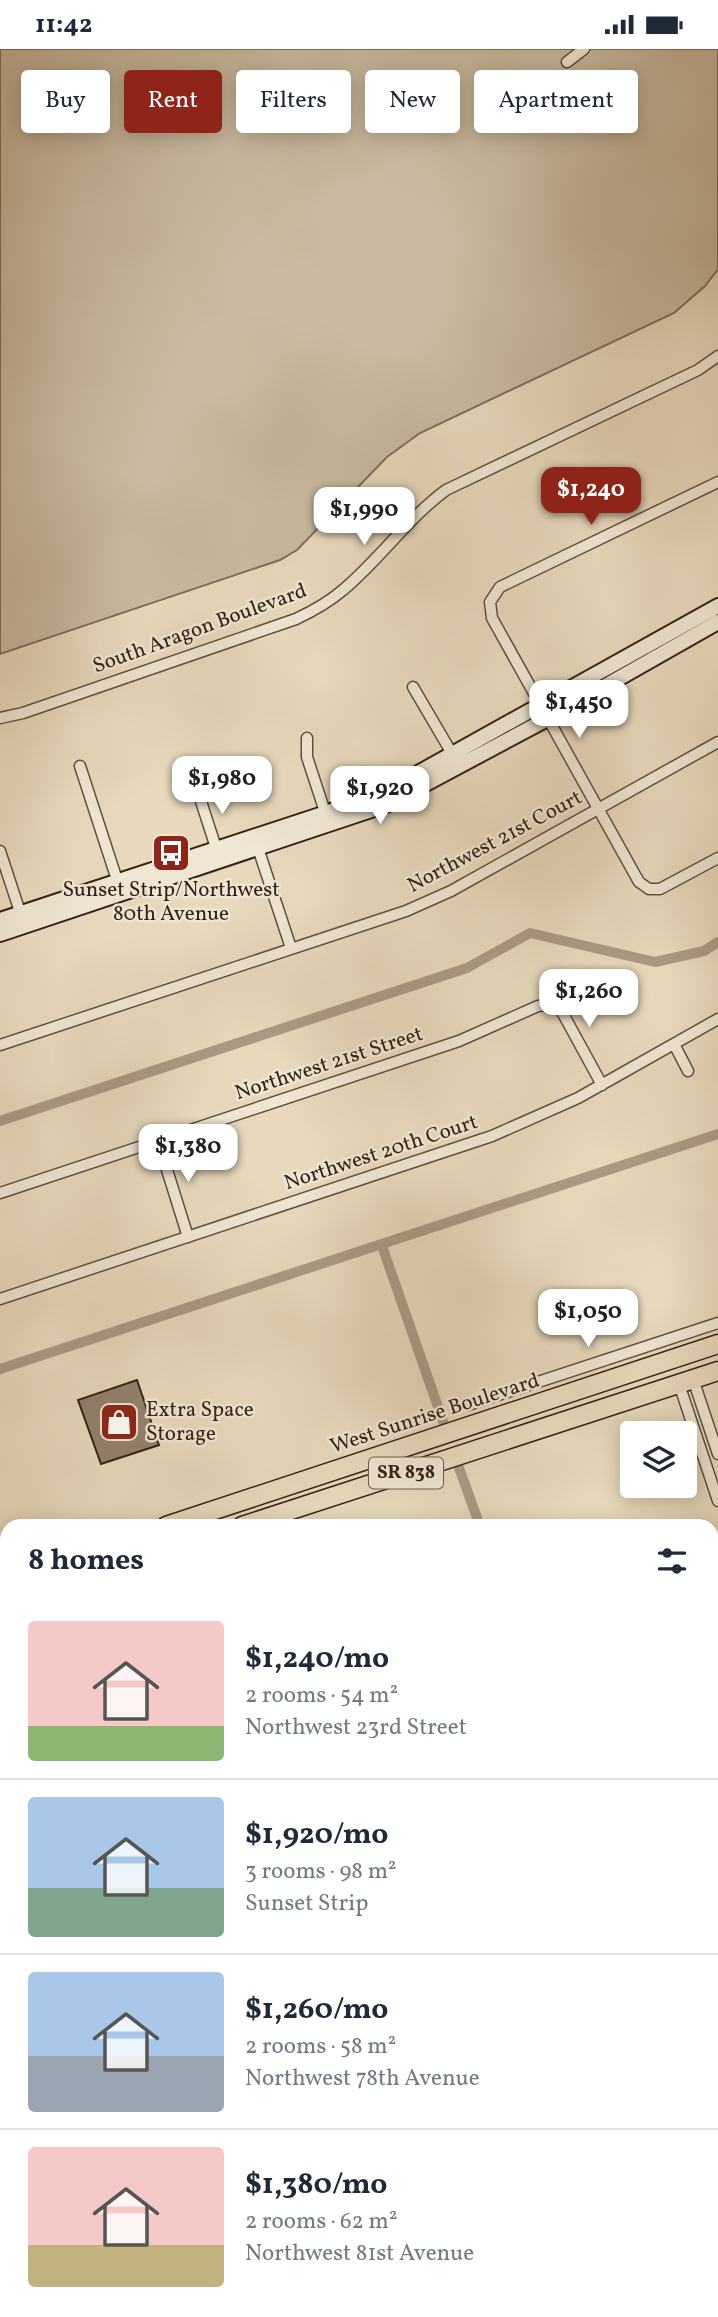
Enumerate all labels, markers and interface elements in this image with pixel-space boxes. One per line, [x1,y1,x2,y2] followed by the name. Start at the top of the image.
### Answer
[35,7,93,43] text: 11:42
[21,70,110,133] chip: Buy
[124,70,222,133] chip: Rent
[236,70,351,133] chip: Filters
[365,70,460,133] chip: New
[474,70,638,133] chip: Apartment
[534,468,648,527] pin: $1,240
[557,474,625,506] text: $1,240
[307,487,421,547] pin: $1,990
[330,494,398,526] text: $1,990
[89,577,311,681] street label: South Aragon Boulevard
[522,681,636,740] pin: $1,450
[545,687,613,719] text: $1,450
[165,757,279,816] pin: $1,980
[188,763,256,795] text: $1,980
[323,767,437,826] pin: $1,920
[346,773,414,805] text: $1,920
[403,784,587,900] street label: Northwest 21st Court
[150,832,192,874] bus stop icon: Sunset Strip/Northwest 80th Avenue
[62,876,280,929] place label: Sunset Strip/Northwest 80th Avenue
[532,969,646,1029] pin: $1,260
[555,976,623,1008] text: $1,260
[231,1020,427,1108] street label: Northwest 21st Street
[281,1108,481,1198] street label: Northwest 20th Court
[131,1125,245,1184] pin: $1,380
[155,1131,221,1163] text: $1,380
[531,1289,645,1349] pin: $1,050
[554,1296,622,1328] text: $1,050
[327,1366,543,1462] street label: West Sunrise Boulevard
[146,1396,254,1449] place label: Extra Space Storage
[98,1401,140,1443] shop icon: Extra Space Storage
[620,1421,697,1498] map controls
[620,1421,697,1498] button: layers
[369,1457,443,1489] road number: SR 838
[28,1540,144,1582] text: 8 homes
[653,1542,691,1580] icon: filters
[245,1638,389,1680] text: $1,240/mo
[84,1649,168,1733] icon: home
[245,1680,398,1712] text: 2 rooms · 54 m²
[245,1712,467,1744] text: Northwest 23rd Street
[245,1814,388,1856] text: $1,920/mo
[84,1825,168,1909] icon: home
[245,1856,397,1888] text: 3 rooms · 98 m²
[245,1888,368,1920] text: Sunset Strip
[245,1989,388,2031] text: $1,260/mo
[84,2000,168,2084] icon: home
[245,2031,396,2063] text: 2 rooms · 58 m²
[245,2063,480,2095] text: Northwest 78th Avenue
[245,2164,387,2206] text: $1,380/mo
[84,2175,168,2259] icon: home
[245,2206,397,2238] text: 2 rooms · 62 m²
[245,2238,474,2270] text: Northwest 81st Avenue

